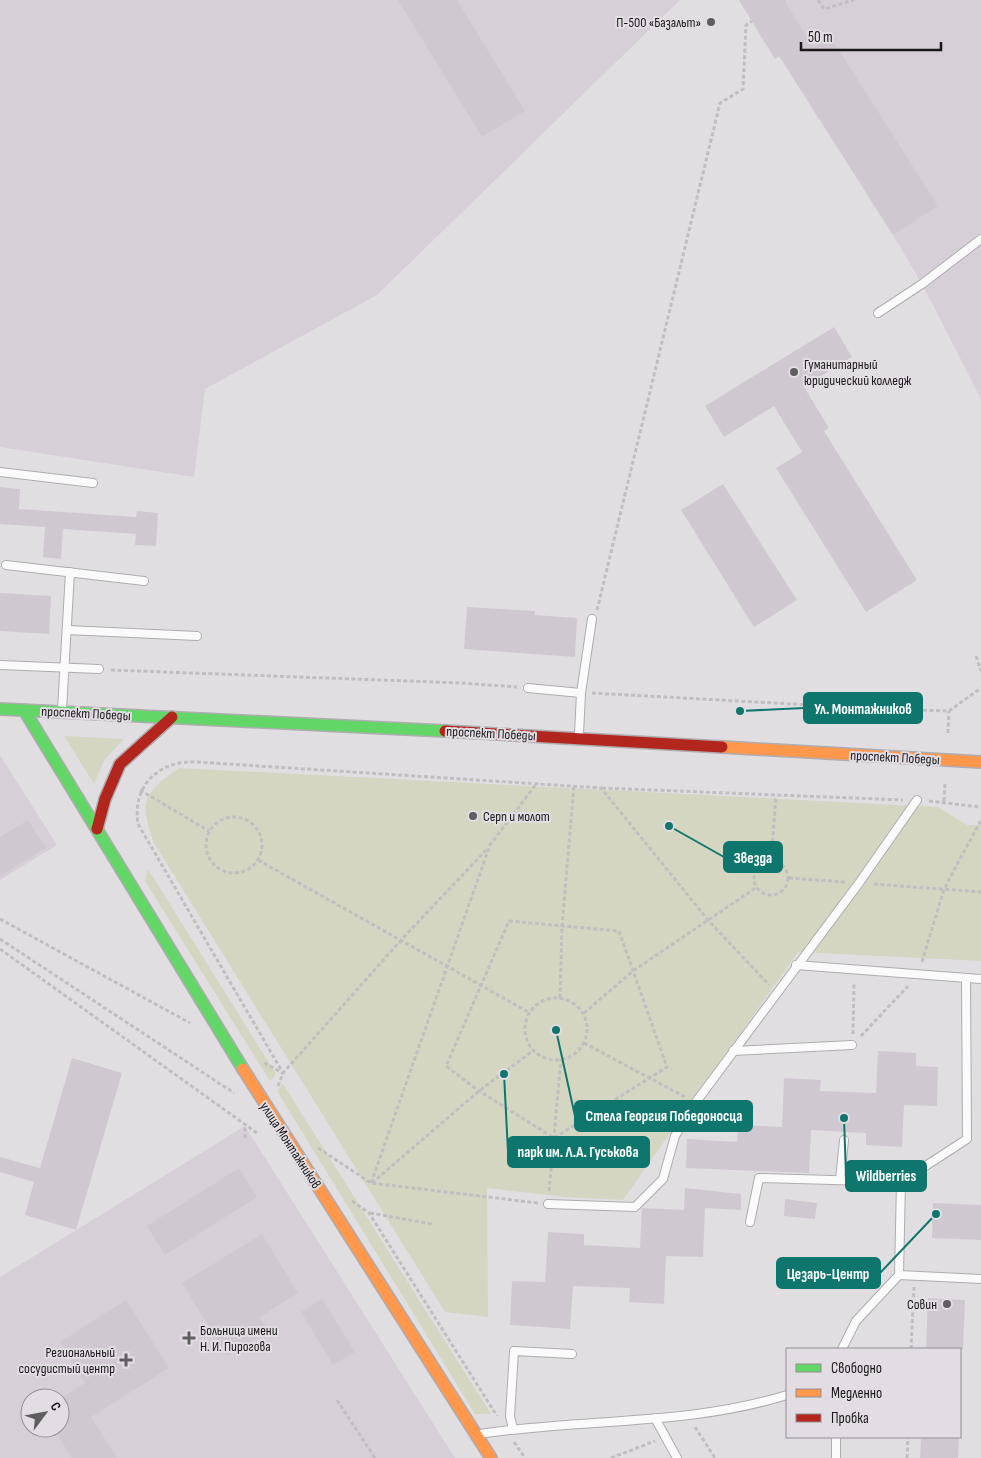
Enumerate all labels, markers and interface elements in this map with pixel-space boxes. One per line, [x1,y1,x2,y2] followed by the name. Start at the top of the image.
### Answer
[616,14,701,31] place label: П-500 «Базальт»
[705,16,717,28] marker: П-500 «Базальт»
[801,20,941,52] scale bar
[808,28,833,47] text: 50 m
[804,356,912,389] place label: Гуманитарный юридический колледж
[788,366,800,378] marker: Гуманитарный юридический колледж
[804,693,922,723] callout: Ул. Монтажников
[814,700,912,719] text: Ул. Монтажников
[41,703,131,724] street label: проспект Победы
[446,723,536,744] street label: проспект Победы
[850,747,940,768] street label: проспект Победы
[483,808,550,825] place label: Серп и молот
[467,810,479,822] marker: Серп и молот
[724,842,782,872] callout: Звезда
[734,849,772,868] text: Звезда
[256,1099,325,1192] street label: улица Монтажников
[575,1101,752,1131] callout: Стела Георгия Победоносца
[586,1107,742,1126] text: Стела Георгия Победоносца
[508,1137,649,1167] callout: парк им. Л.А. Гуськова
[517,1143,639,1162] text: парк им. Л.А. Гуськова
[846,1161,926,1191] callout: Wildberries
[856,1167,916,1186] text: Wildberries
[777,1258,880,1288] callout: Цезарь-Центр
[787,1265,869,1284] text: Цезарь-Центр
[907,1296,937,1313] place label: Совин
[941,1298,953,1310] marker: Совин
[200,1322,278,1355] place label: Больница имени Н. И. Пирогова
[182,1331,196,1345] marker: Больница имени Н. И. Пирогова
[19,1344,115,1377] place label: Региональный сосудистый центр
[786,1348,961,1438] legend
[119,1353,133,1367] marker: Региональный сосудистый центр
[831,1359,882,1378] text: Свободно
[831,1384,882,1403] text: Медленно
[20,1388,70,1438] north arrow
[46,1399,65,1414] text: С
[831,1409,869,1428] text: Пробка

